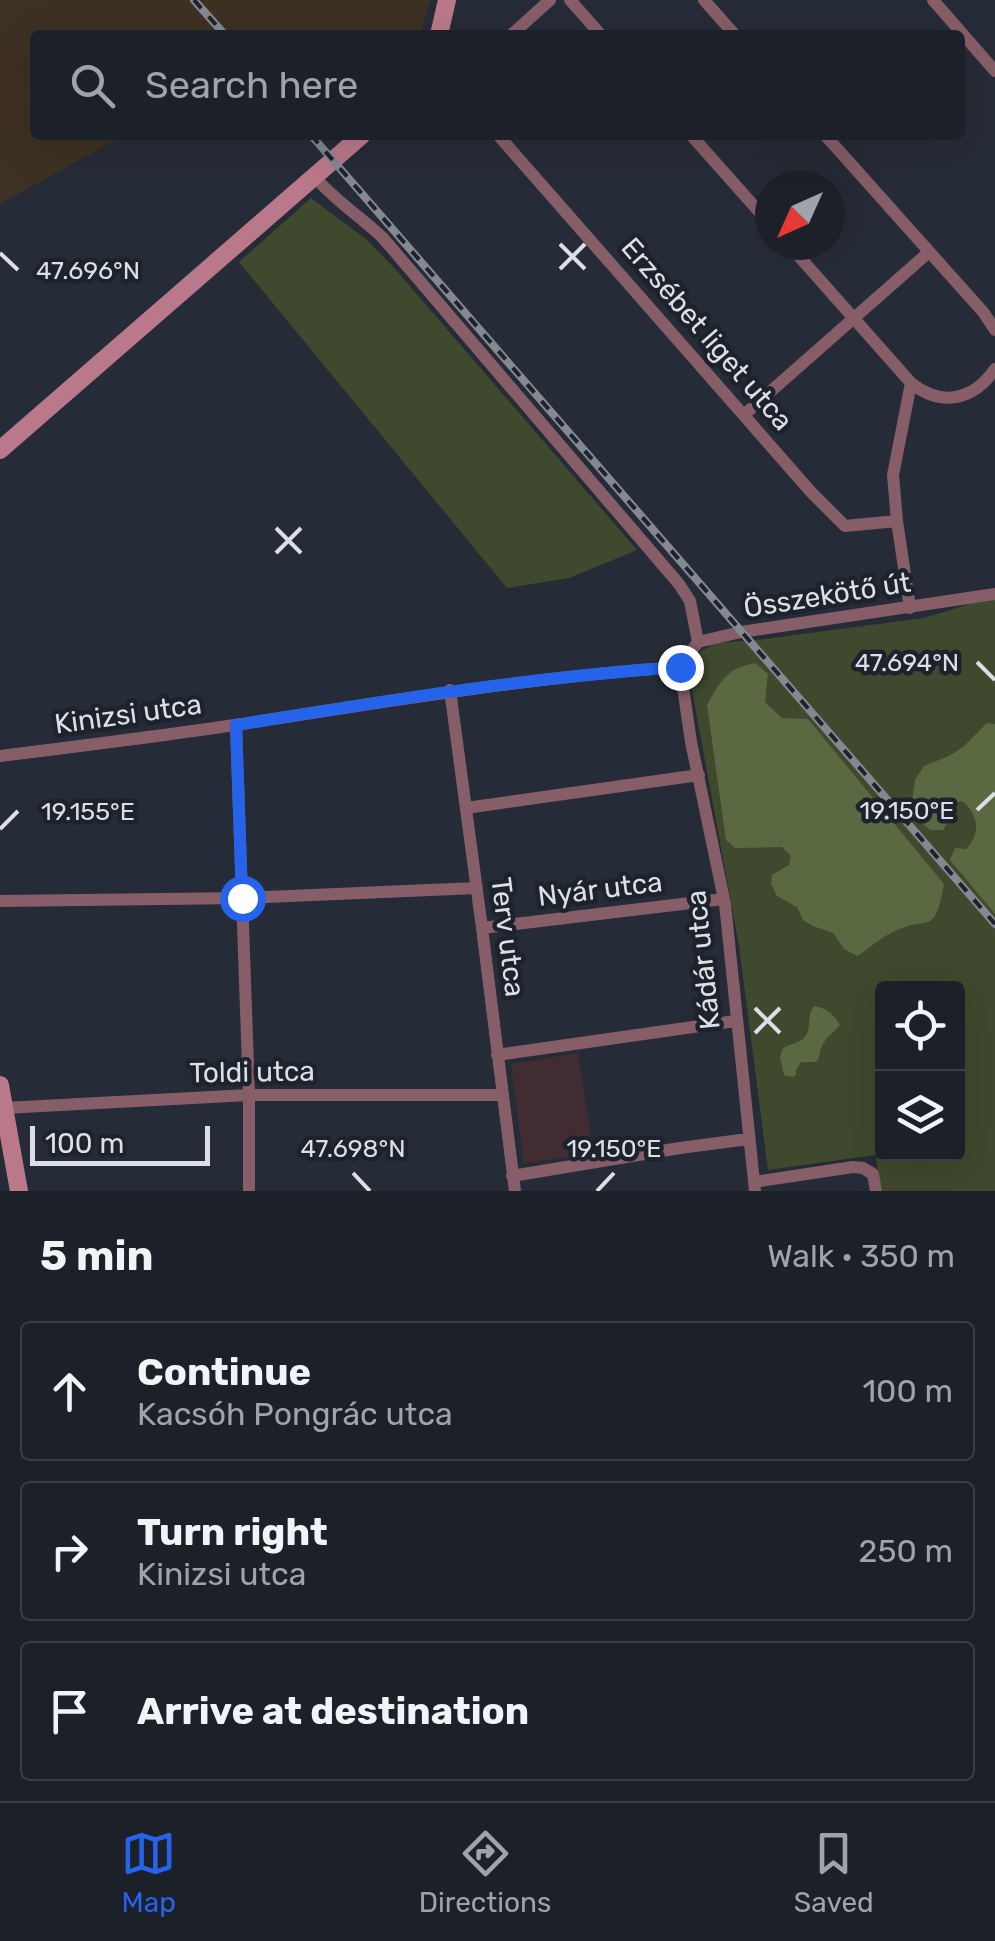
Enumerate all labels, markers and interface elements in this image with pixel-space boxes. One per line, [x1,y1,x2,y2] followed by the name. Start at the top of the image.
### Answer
[30,30,965,140] search box
[65,58,120,113] icon: search
[145,62,358,108] text: Search here
[755,170,845,260] north arrow
[614,231,800,437] street label: Erzsébet liget utca
[36,256,140,285] text: 47.696°N
[741,566,913,624] street label: Összekötő út
[658,645,704,691] route end
[855,648,959,677] text: 47.694°N
[52,687,204,741] street label: Kinizsi utca
[860,796,954,825] text: 19.150°E
[41,797,135,826] text: 19.155°E
[536,865,664,913] street label: Nyár utca
[484,875,532,999] street label: Terv utca
[220,876,266,922] route start
[679,889,727,1031] street label: Kádár utca
[875,981,965,1161] map controls
[875,981,965,1071] button: locate
[189,1054,315,1090] street label: Toldi utca
[875,1071,965,1161] button: layers
[30,1121,210,1166] scale bar
[45,1127,124,1160] text: 100 m
[300,1134,406,1163] text: 47.698°N
[567,1134,661,1163] text: 19.150°E
[40,1231,154,1281] text: 5 min
[767,1237,955,1275] text: Walk · 350 m
[137,1349,311,1395] text: Continue
[42,1364,97,1419] icon: ahead
[862,1372,953,1410] text: 100 m
[137,1395,453,1433] text: Kacsóh Pongrác utca
[137,1509,328,1555] text: Turn right
[42,1524,97,1579] icon: right
[859,1532,953,1570] text: 250 m
[137,1555,306,1593] text: Kinizsi utca
[42,1684,97,1739] icon: arrive
[137,1688,529,1734] text: Arrive at destination
[121,1826,176,1919] tab: Map
[419,1826,551,1919] tab: Directions
[794,1826,874,1919] tab: Saved

